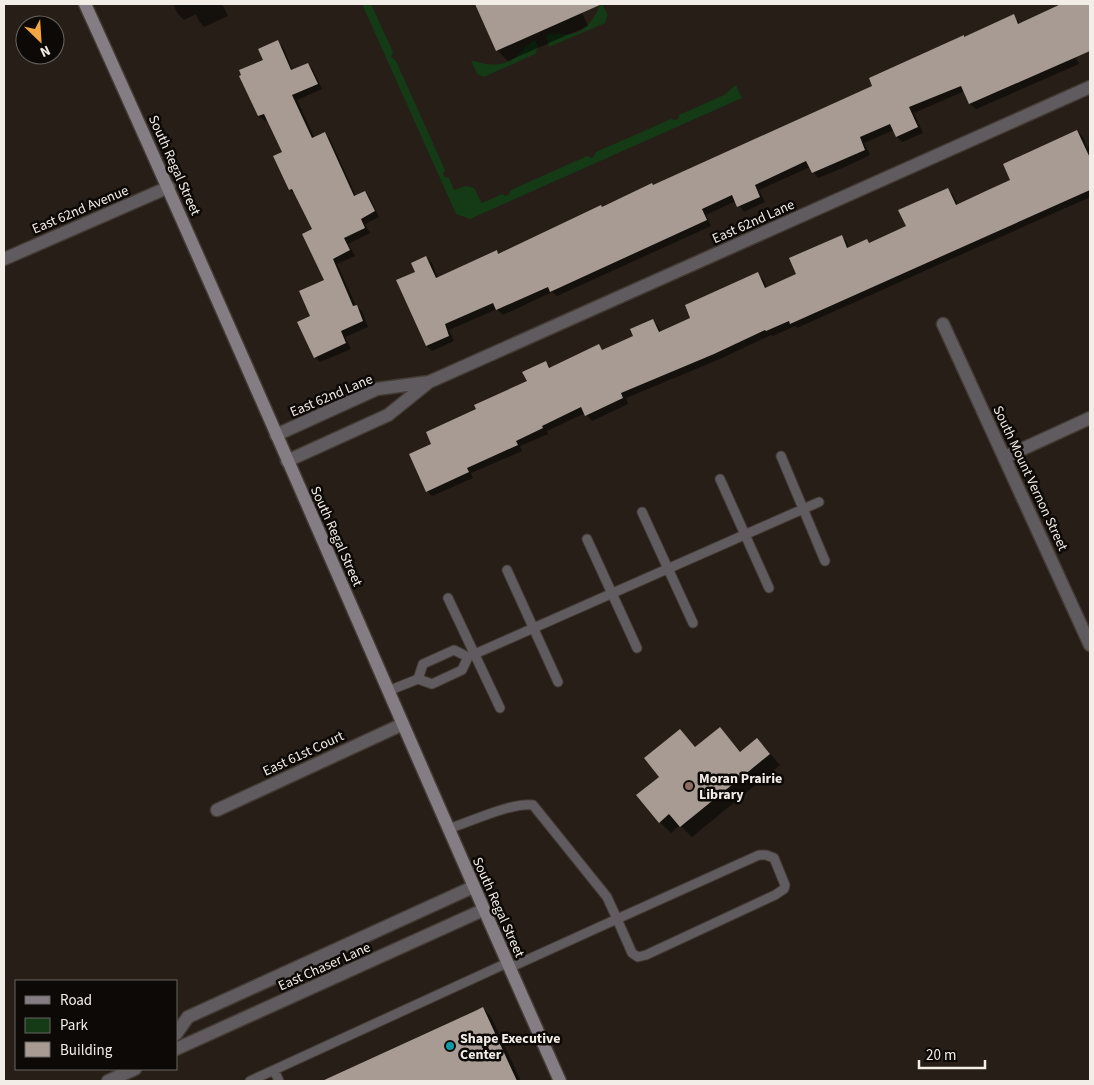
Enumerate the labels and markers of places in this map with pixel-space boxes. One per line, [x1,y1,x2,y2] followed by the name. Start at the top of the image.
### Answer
[699,769,782,805] place label: Moran Prairie Library
[683,780,695,792] marker: Moran Prairie Library
[460,1029,561,1065] place label: Shape Executive Center
[444,1040,456,1052] marker: Shape Executive Center

